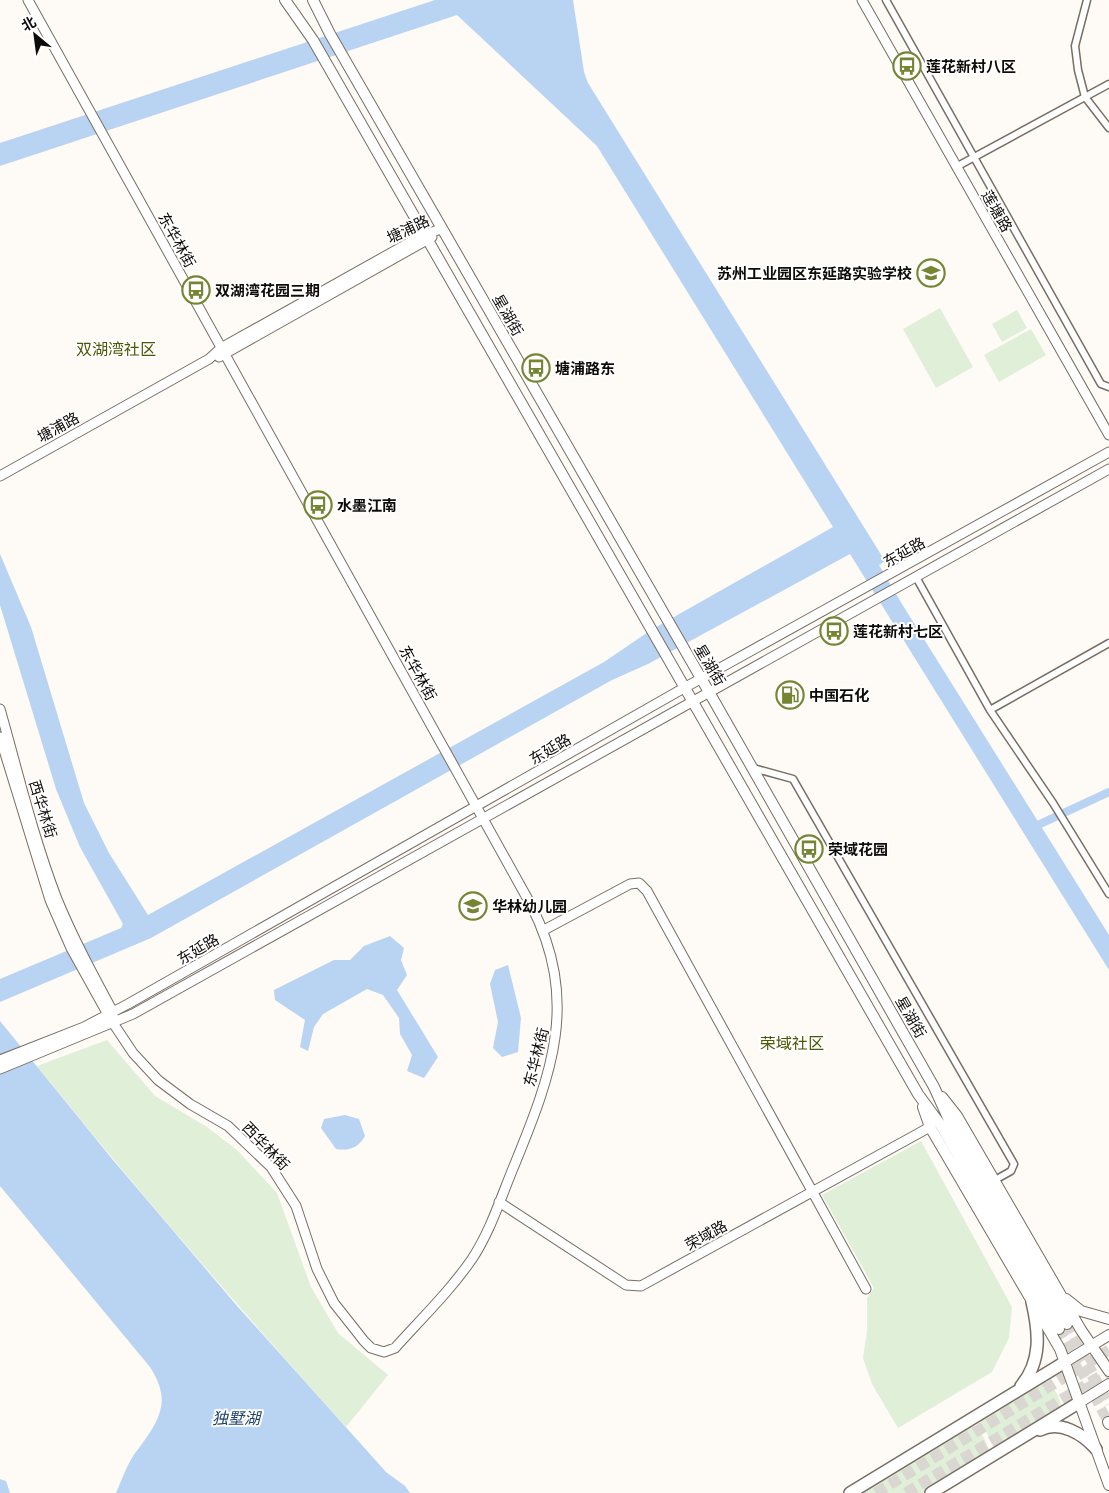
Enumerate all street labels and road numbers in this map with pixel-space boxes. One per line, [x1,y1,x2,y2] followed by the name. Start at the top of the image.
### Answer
[978,187,1016,235] street label: 莲塘路
[155,210,199,270] street label: 东华林街
[384,212,432,246] street label: 塘浦路
[489,291,527,339] street label: 星湖街
[34,409,82,445] street label: 塘浦路
[880,534,928,570] street label: 东延路
[691,641,729,689] street label: 星湖街
[396,643,440,703] street label: 东华林街
[526,730,574,768] street label: 东延路
[26,778,60,840] street label: 西华林街
[174,930,222,968] street label: 东延路
[892,993,930,1041] street label: 星湖街
[520,1026,552,1088] street label: 东华林街
[239,1119,293,1173] street label: 西华林街
[682,1217,730,1253] street label: 荣域路

